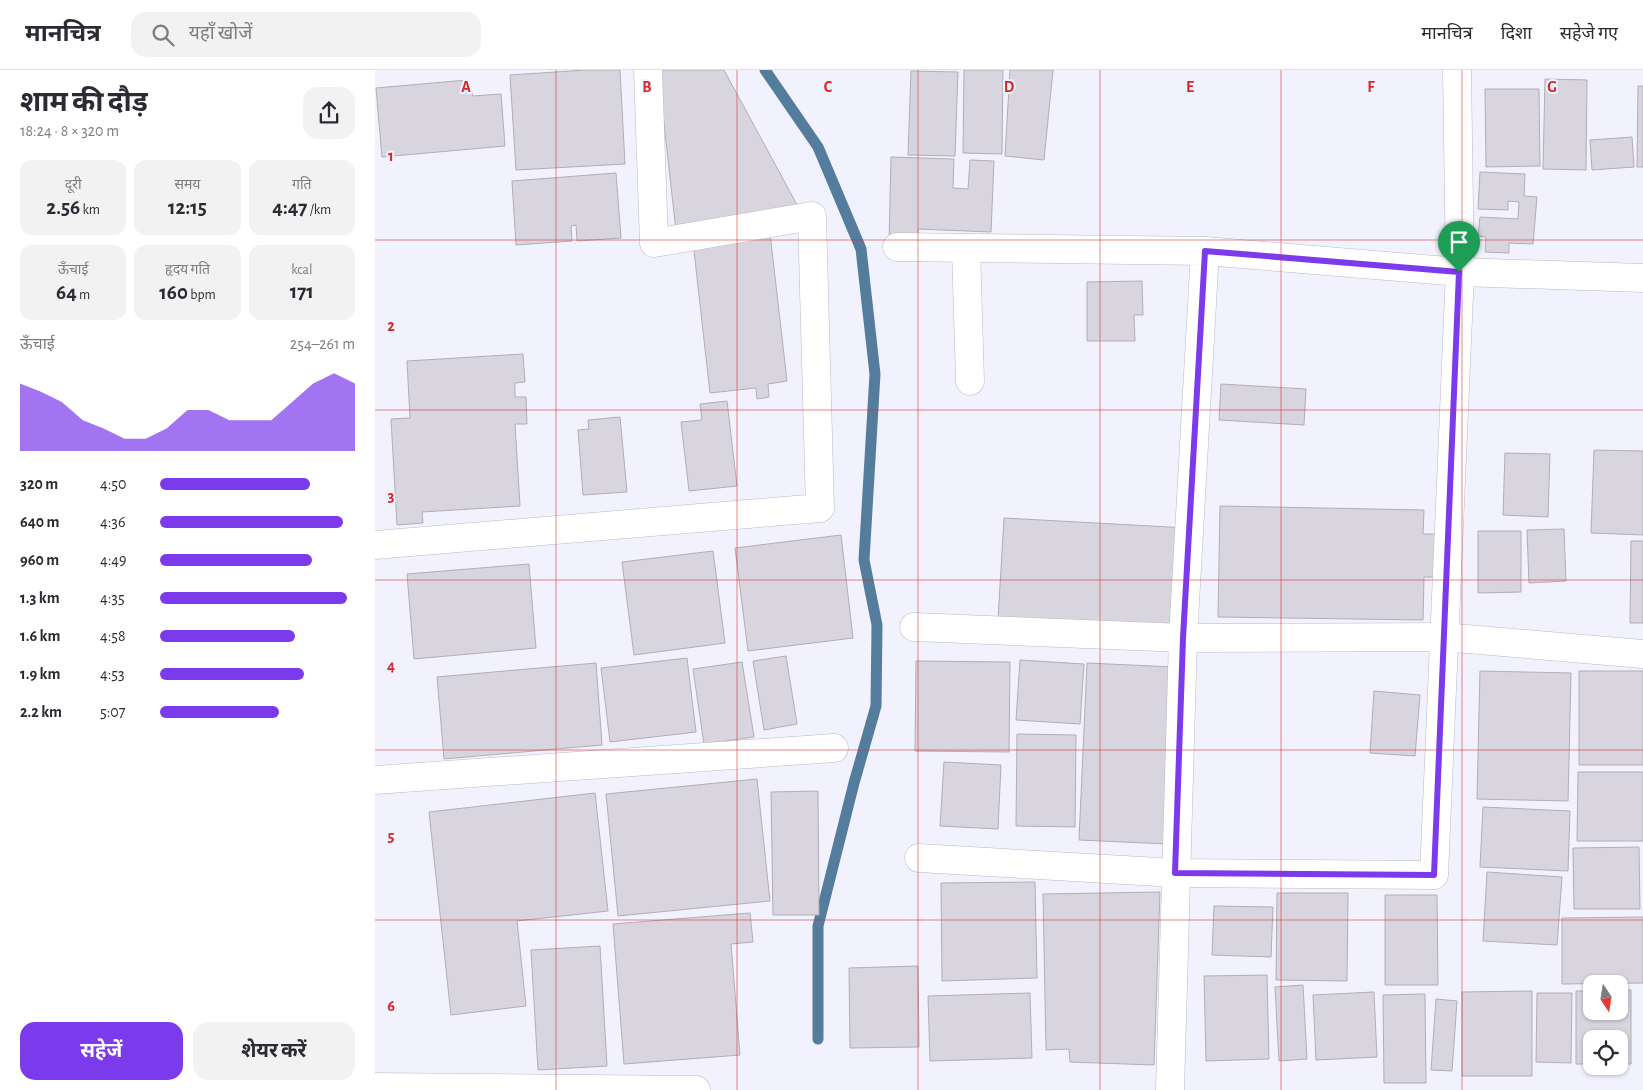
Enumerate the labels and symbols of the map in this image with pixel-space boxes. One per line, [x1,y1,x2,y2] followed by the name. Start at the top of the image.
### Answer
[461,79,471,95] text: A
[642,79,652,95] text: B
[824,79,833,95] text: C
[1004,79,1015,95] text: D
[1186,79,1194,95] text: E
[1367,79,1375,95] text: F
[1547,79,1557,95] text: G
[388,148,394,164] text: 1
[1438,221,1480,272] pin
[387,318,395,334] text: 2
[388,488,395,504] text: 3
[387,658,395,674] text: 4
[388,828,395,844] text: 5
[1583,975,1627,1020] north arrow
[387,998,395,1014] text: 6

